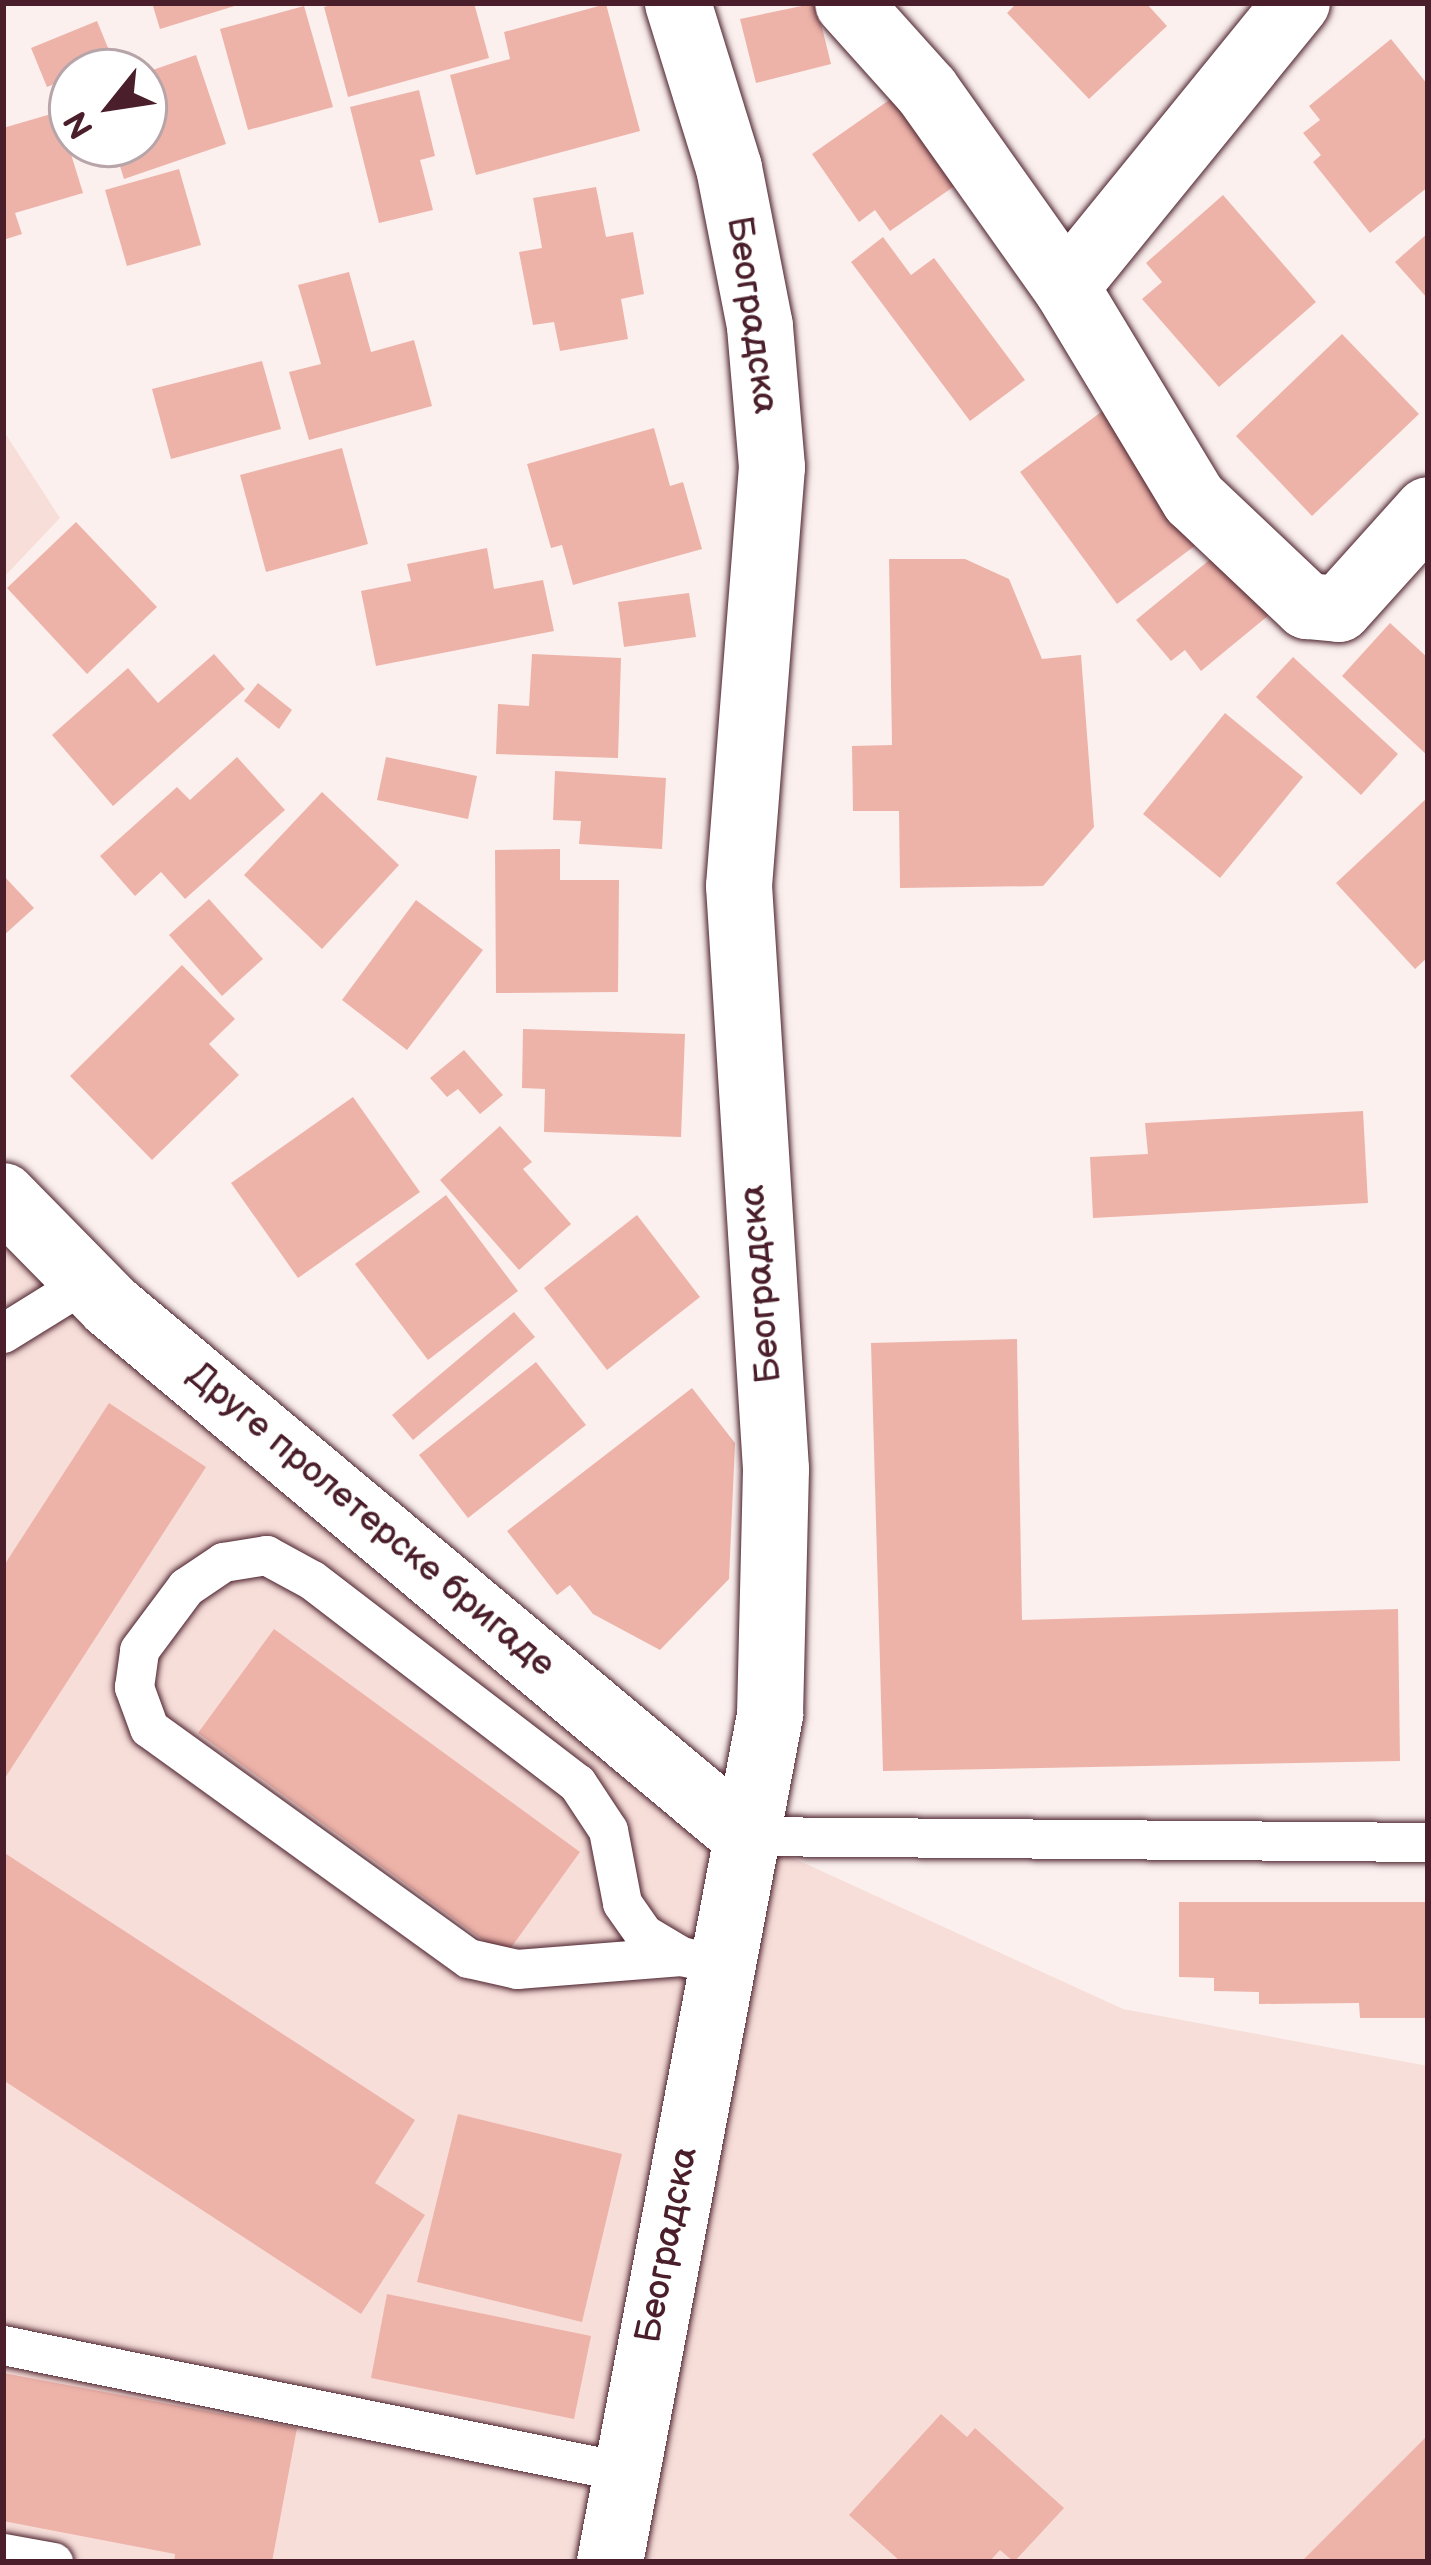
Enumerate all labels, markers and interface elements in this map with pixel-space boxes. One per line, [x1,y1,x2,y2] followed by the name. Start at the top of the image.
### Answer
[48,48,168,168] north arrow
[56,104,103,145] text: N
[717,214,787,416] street label: Београдска
[731,1183,791,1385] street label: Београдска
[178,1354,564,1686] street label: Друге пролетерске бригаде
[627,2143,707,2347] street label: Београдска

